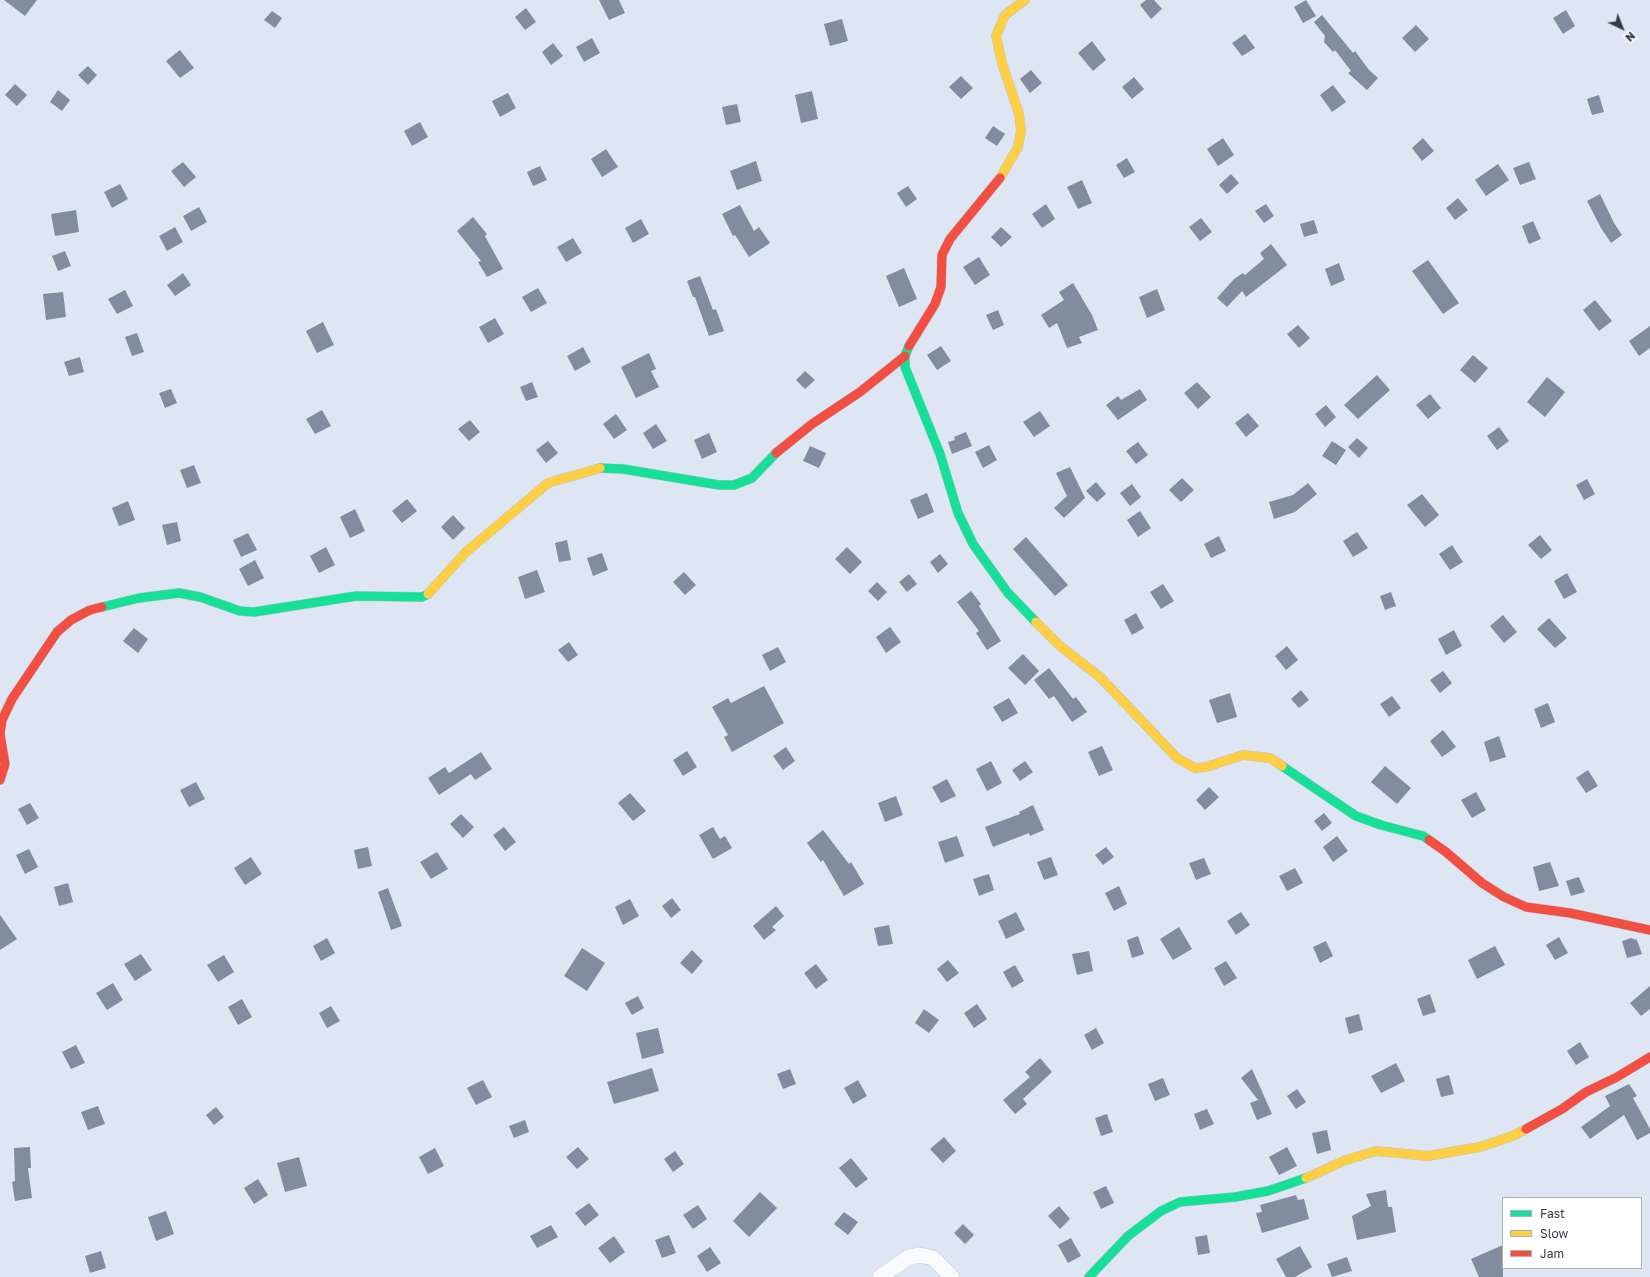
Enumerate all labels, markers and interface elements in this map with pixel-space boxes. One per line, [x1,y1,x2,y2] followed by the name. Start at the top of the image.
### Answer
[1602,8,1642,48] north arrow
[1623,30,1638,45] text: N
[1502,1197,1642,1269] legend
[1540,1206,1565,1221] text: Fast
[1540,1226,1568,1241] text: Slow
[1540,1246,1564,1261] text: Jam

